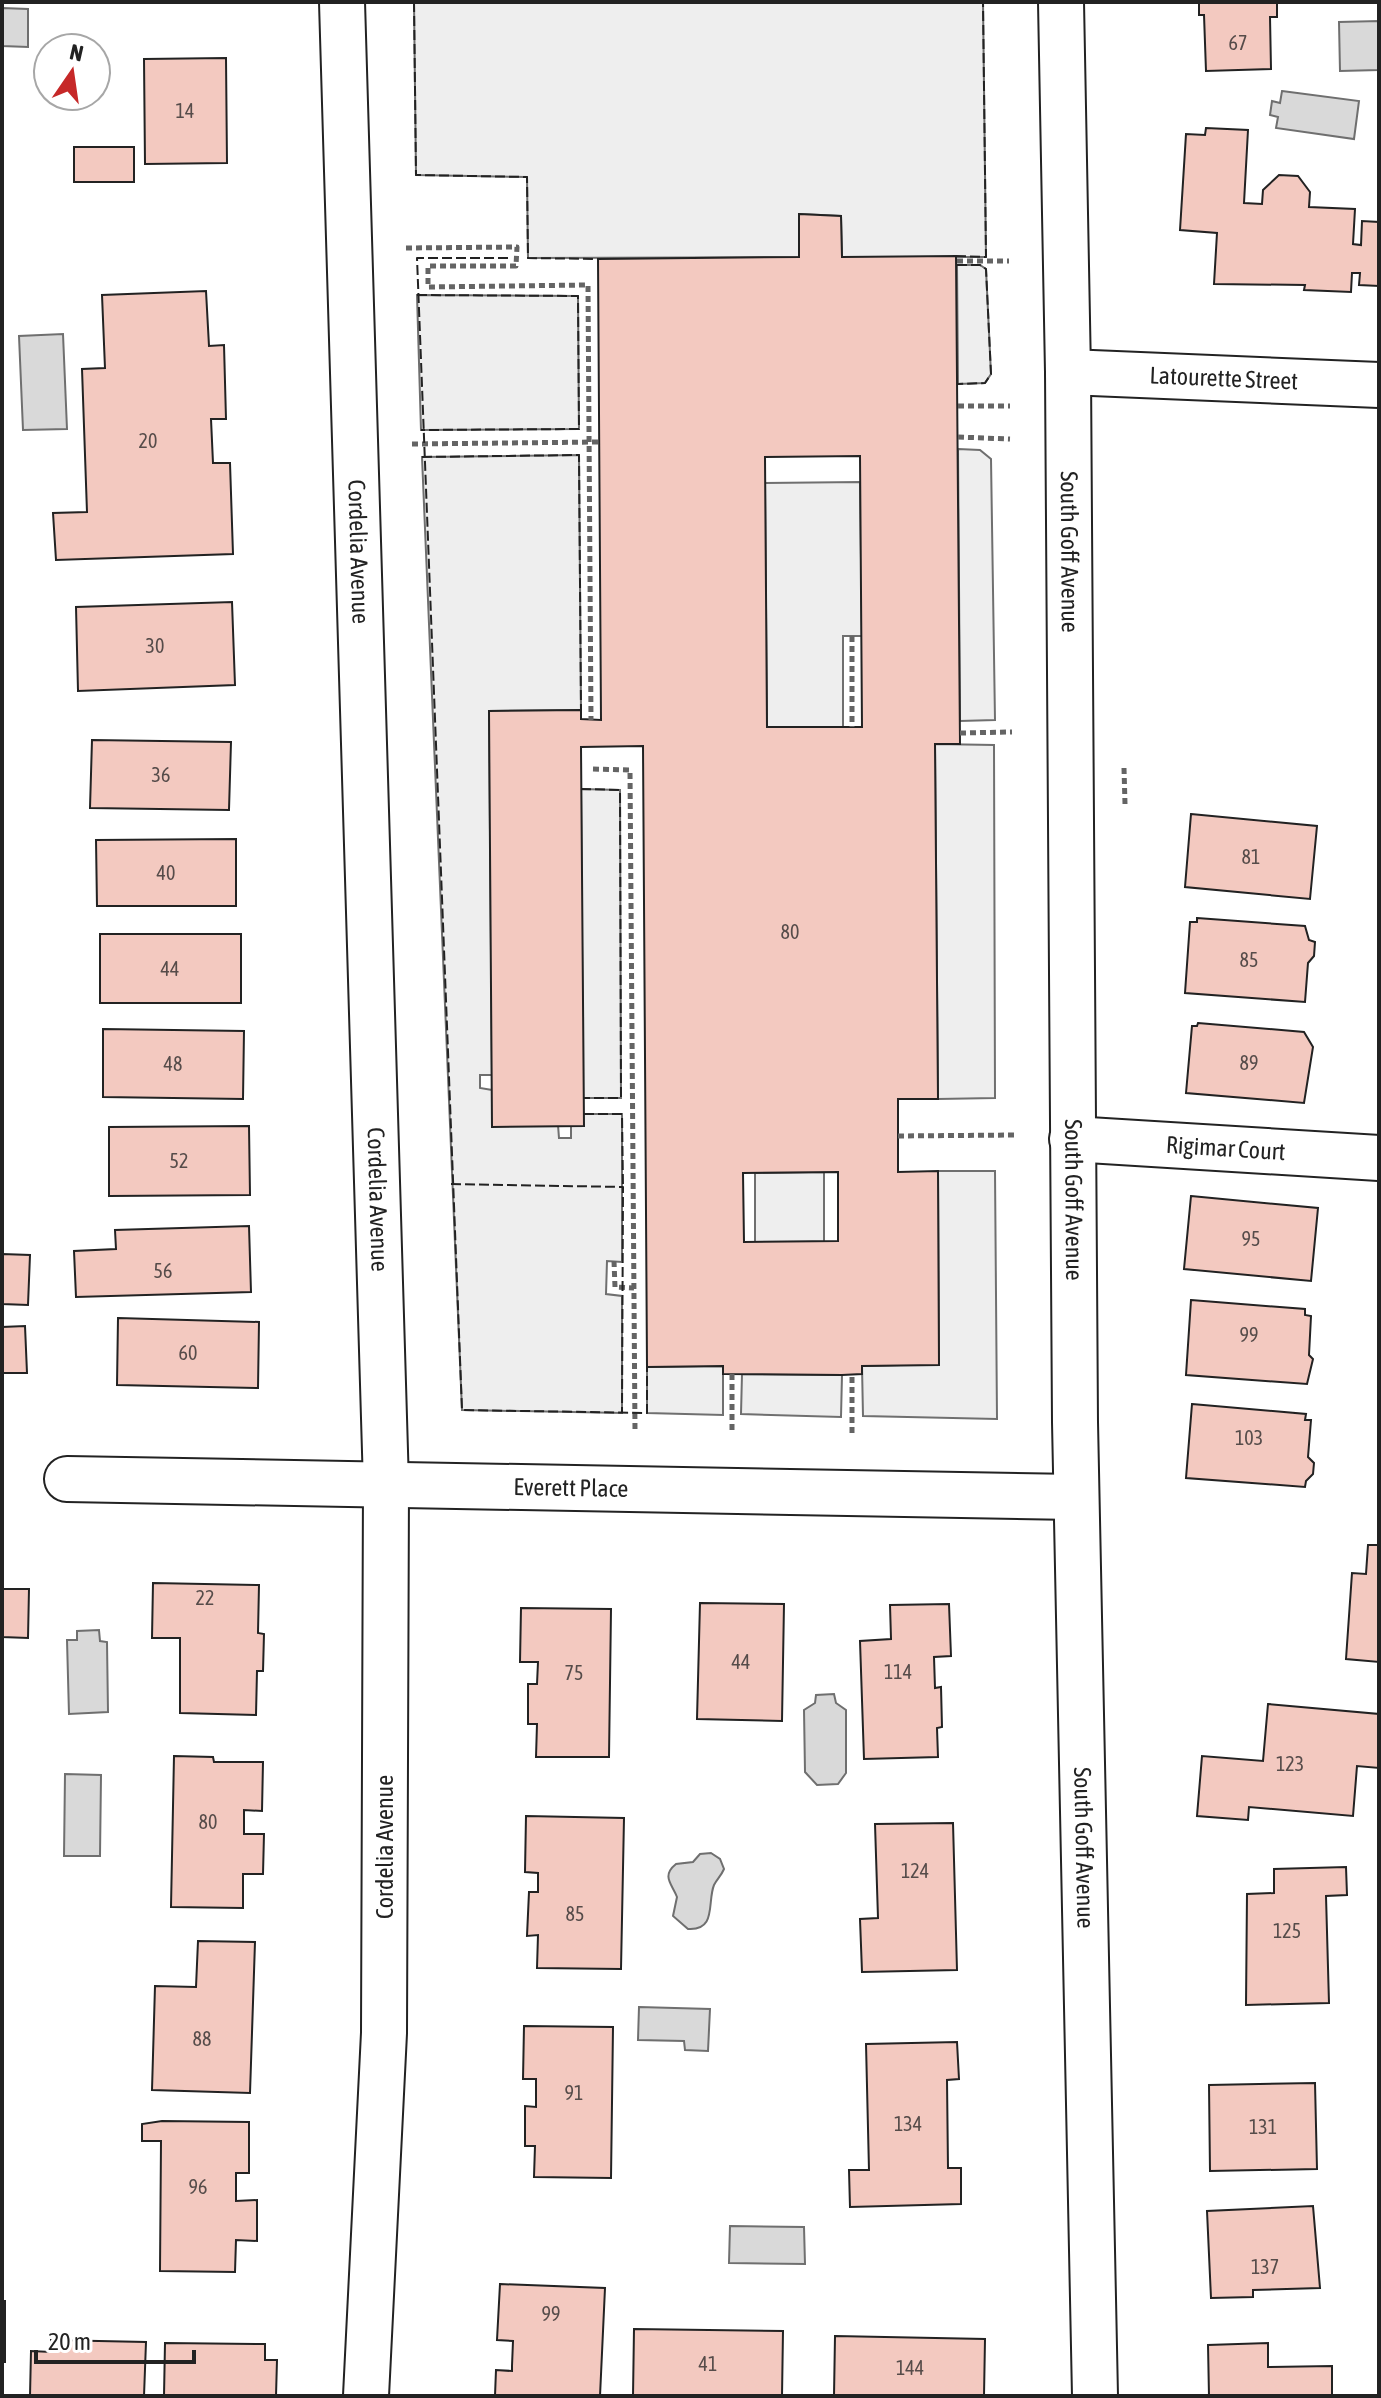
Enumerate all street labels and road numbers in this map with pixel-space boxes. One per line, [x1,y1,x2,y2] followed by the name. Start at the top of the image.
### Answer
[1149,361,1299,395] street label: Latourette Street
[1056,471,1084,633] street label: South Goff Avenue
[343,479,374,624] street label: Cordelia Avenue
[1060,1119,1088,1281] street label: South Goff Avenue
[362,1127,394,1272] street label: Cordelia Avenue
[1165,1131,1286,1165] street label: Rigimar Court
[513,1473,629,1502] street label: Everett Place
[1069,1767,1099,1929] street label: South Goff Avenue
[371,1775,398,1919] street label: Cordelia Avenue

